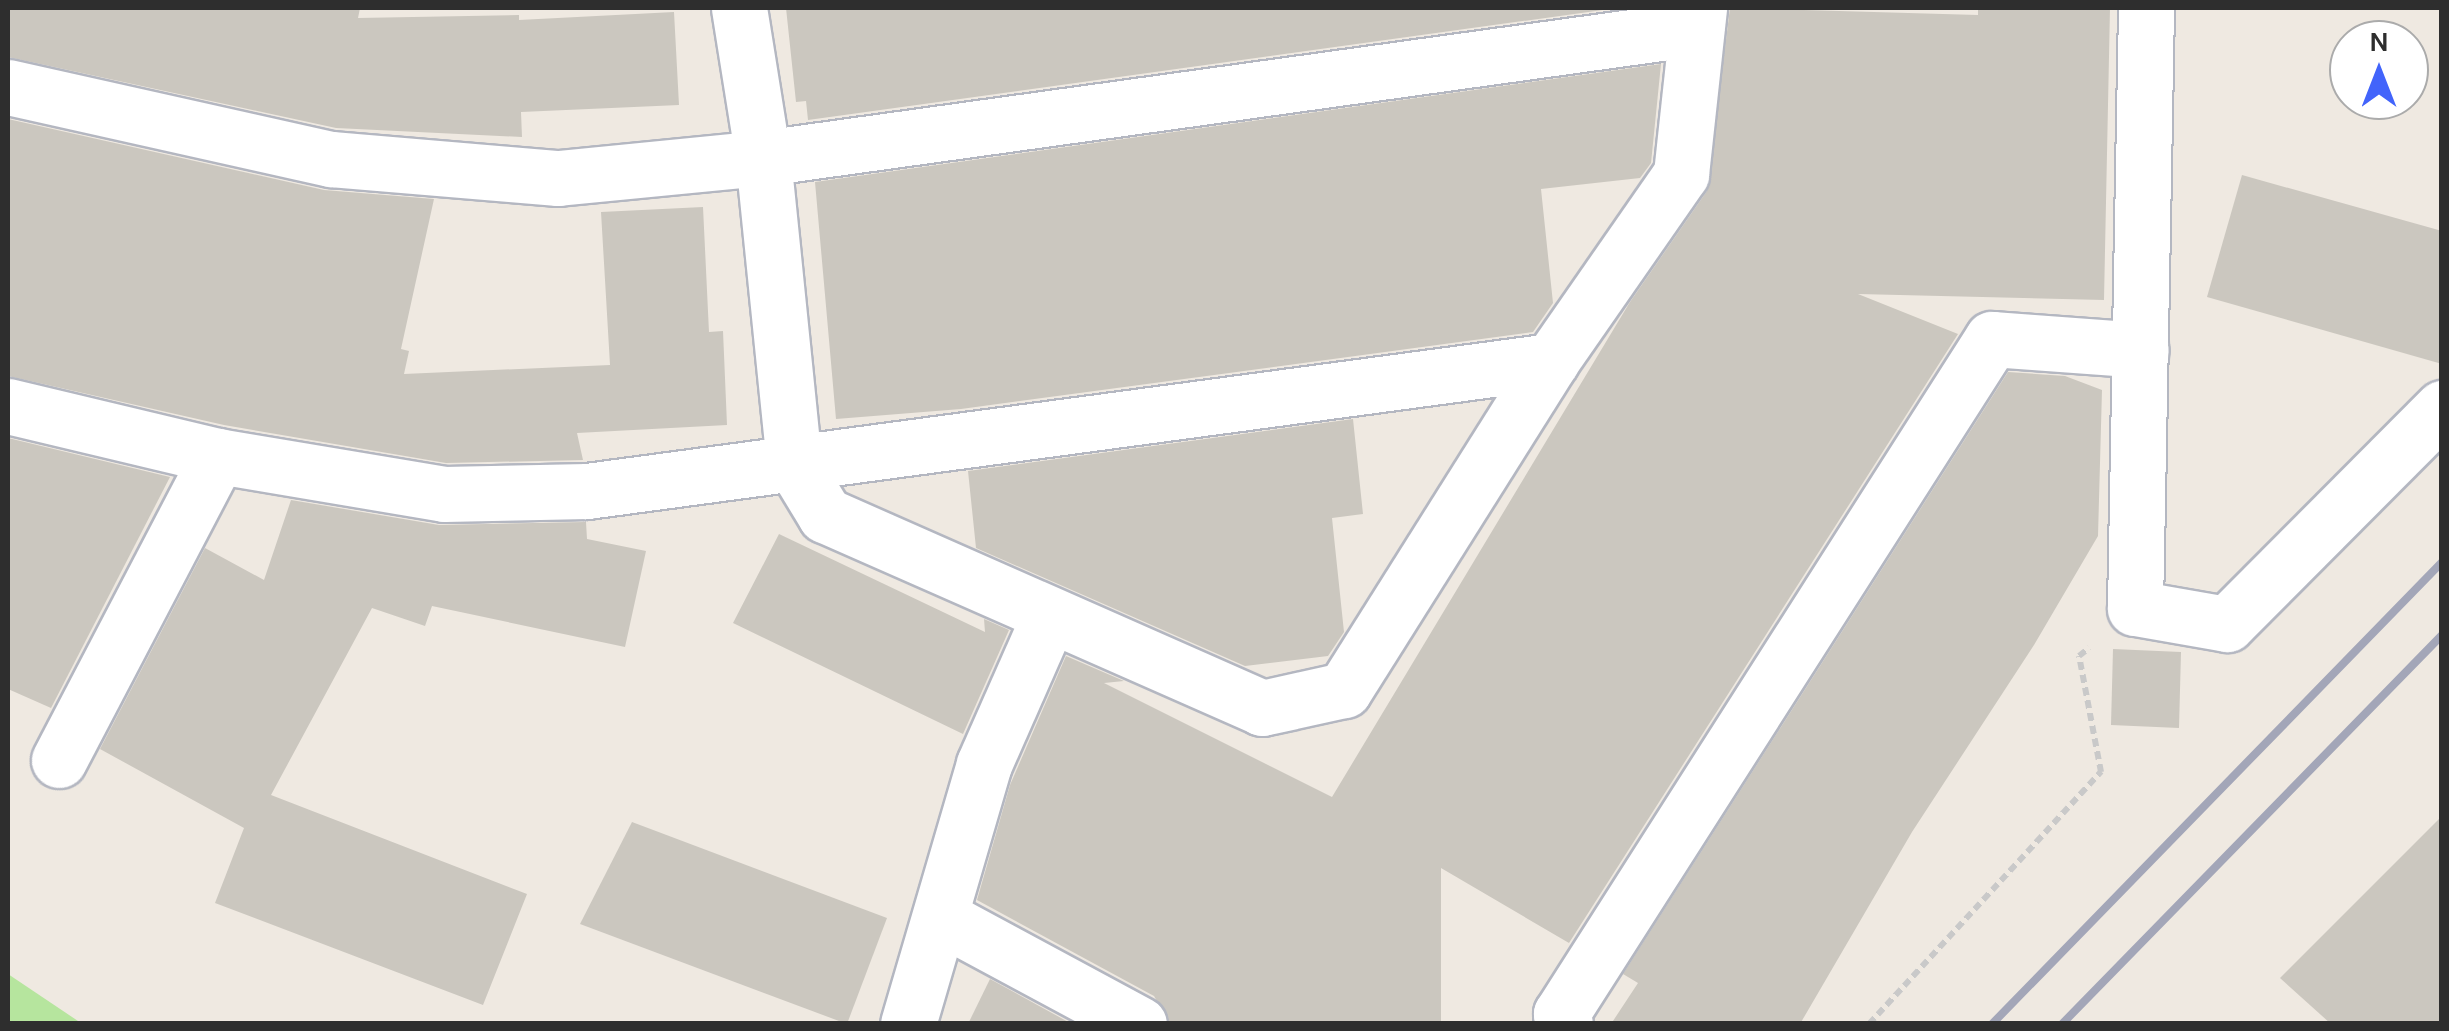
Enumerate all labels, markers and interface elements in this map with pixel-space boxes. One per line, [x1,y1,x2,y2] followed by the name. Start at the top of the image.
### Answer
[2329,20,2429,120] north arrow
[2369,25,2389,58] text: N

